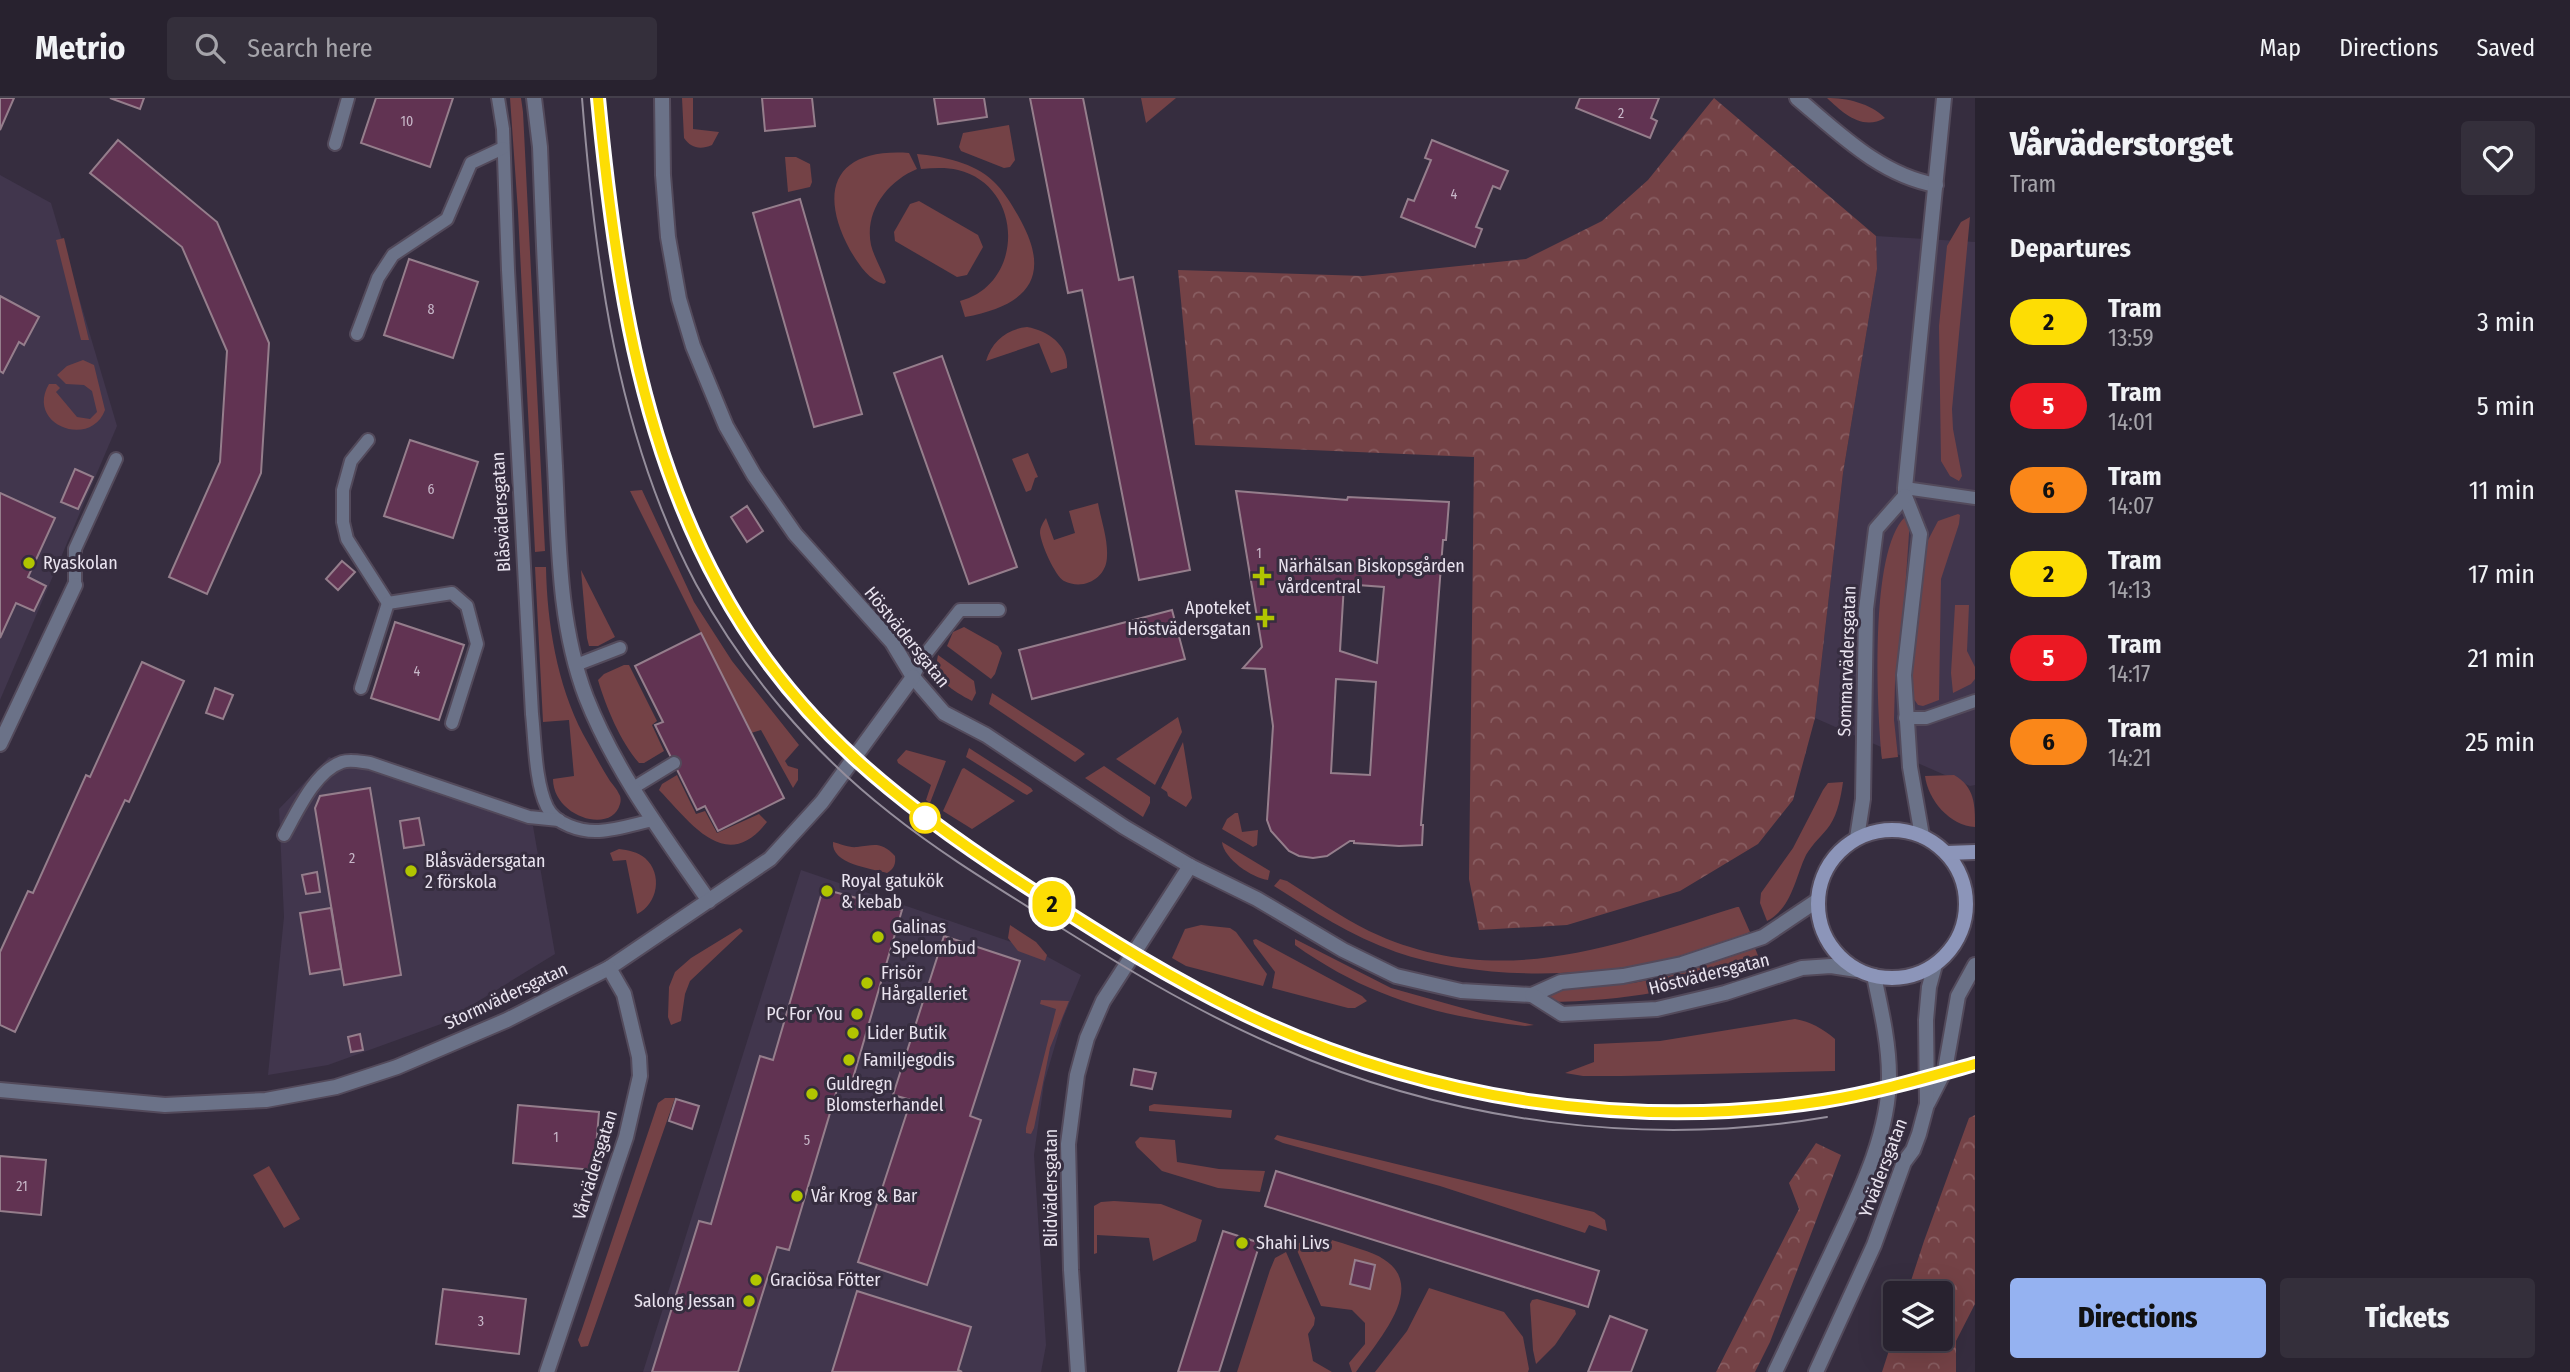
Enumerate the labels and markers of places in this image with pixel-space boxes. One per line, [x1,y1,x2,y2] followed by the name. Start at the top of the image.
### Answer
[43,552,118,574] place label: Ryaskolan
[21,555,37,571] marker: Ryaskolan
[1278,555,1465,598] place label: Närhälsan Biskopsgården vårdcentral
[1252,566,1272,586] marker: Närhälsan Biskopsgården vårdcentral
[1127,597,1251,640] place label: Apoteket Höstvädersgatan
[1257,610,1273,626] marker: Apoteket Höstvädersgatan
[910,803,940,833] unlabelled marker
[425,850,545,893] place label: Blåsvädersgatan 2 förskola
[403,863,419,879] marker: Blåsvädersgatan 2 förskola
[841,870,944,913] place label: Royal gatukök & kebab
[819,883,835,899] marker: Royal gatukök & kebab
[892,916,976,959] place label: Galinas Spelombud
[870,929,886,945] marker: Galinas Spelombud
[881,962,968,1005] place label: Frisör Hårgalleriet
[859,975,875,991] marker: Frisör Hårgalleriet
[766,1003,843,1025] place label: PC For You
[849,1006,865,1022] marker: PC For You
[867,1022,947,1044] place label: Lider Butik
[845,1025,861,1041] marker: Lider Butik
[863,1049,955,1071] place label: Familjegodis
[841,1052,857,1068] marker: Familjegodis
[826,1073,944,1116] place label: Guldregn Blomsterhandel
[804,1086,820,1102] marker: Guldregn Blomsterhandel
[811,1185,918,1207] place label: Vår Krog & Bar
[789,1188,805,1204] marker: Vår Krog & Bar
[1256,1232,1330,1254] place label: Shahi Livs
[1234,1235,1250,1251] marker: Shahi Livs
[770,1269,881,1291] place label: Graciösa Fötter
[748,1272,764,1288] marker: Graciösa Fötter
[634,1290,735,1312] place label: Salong Jessan
[741,1293,757,1309] marker: Salong Jessan

